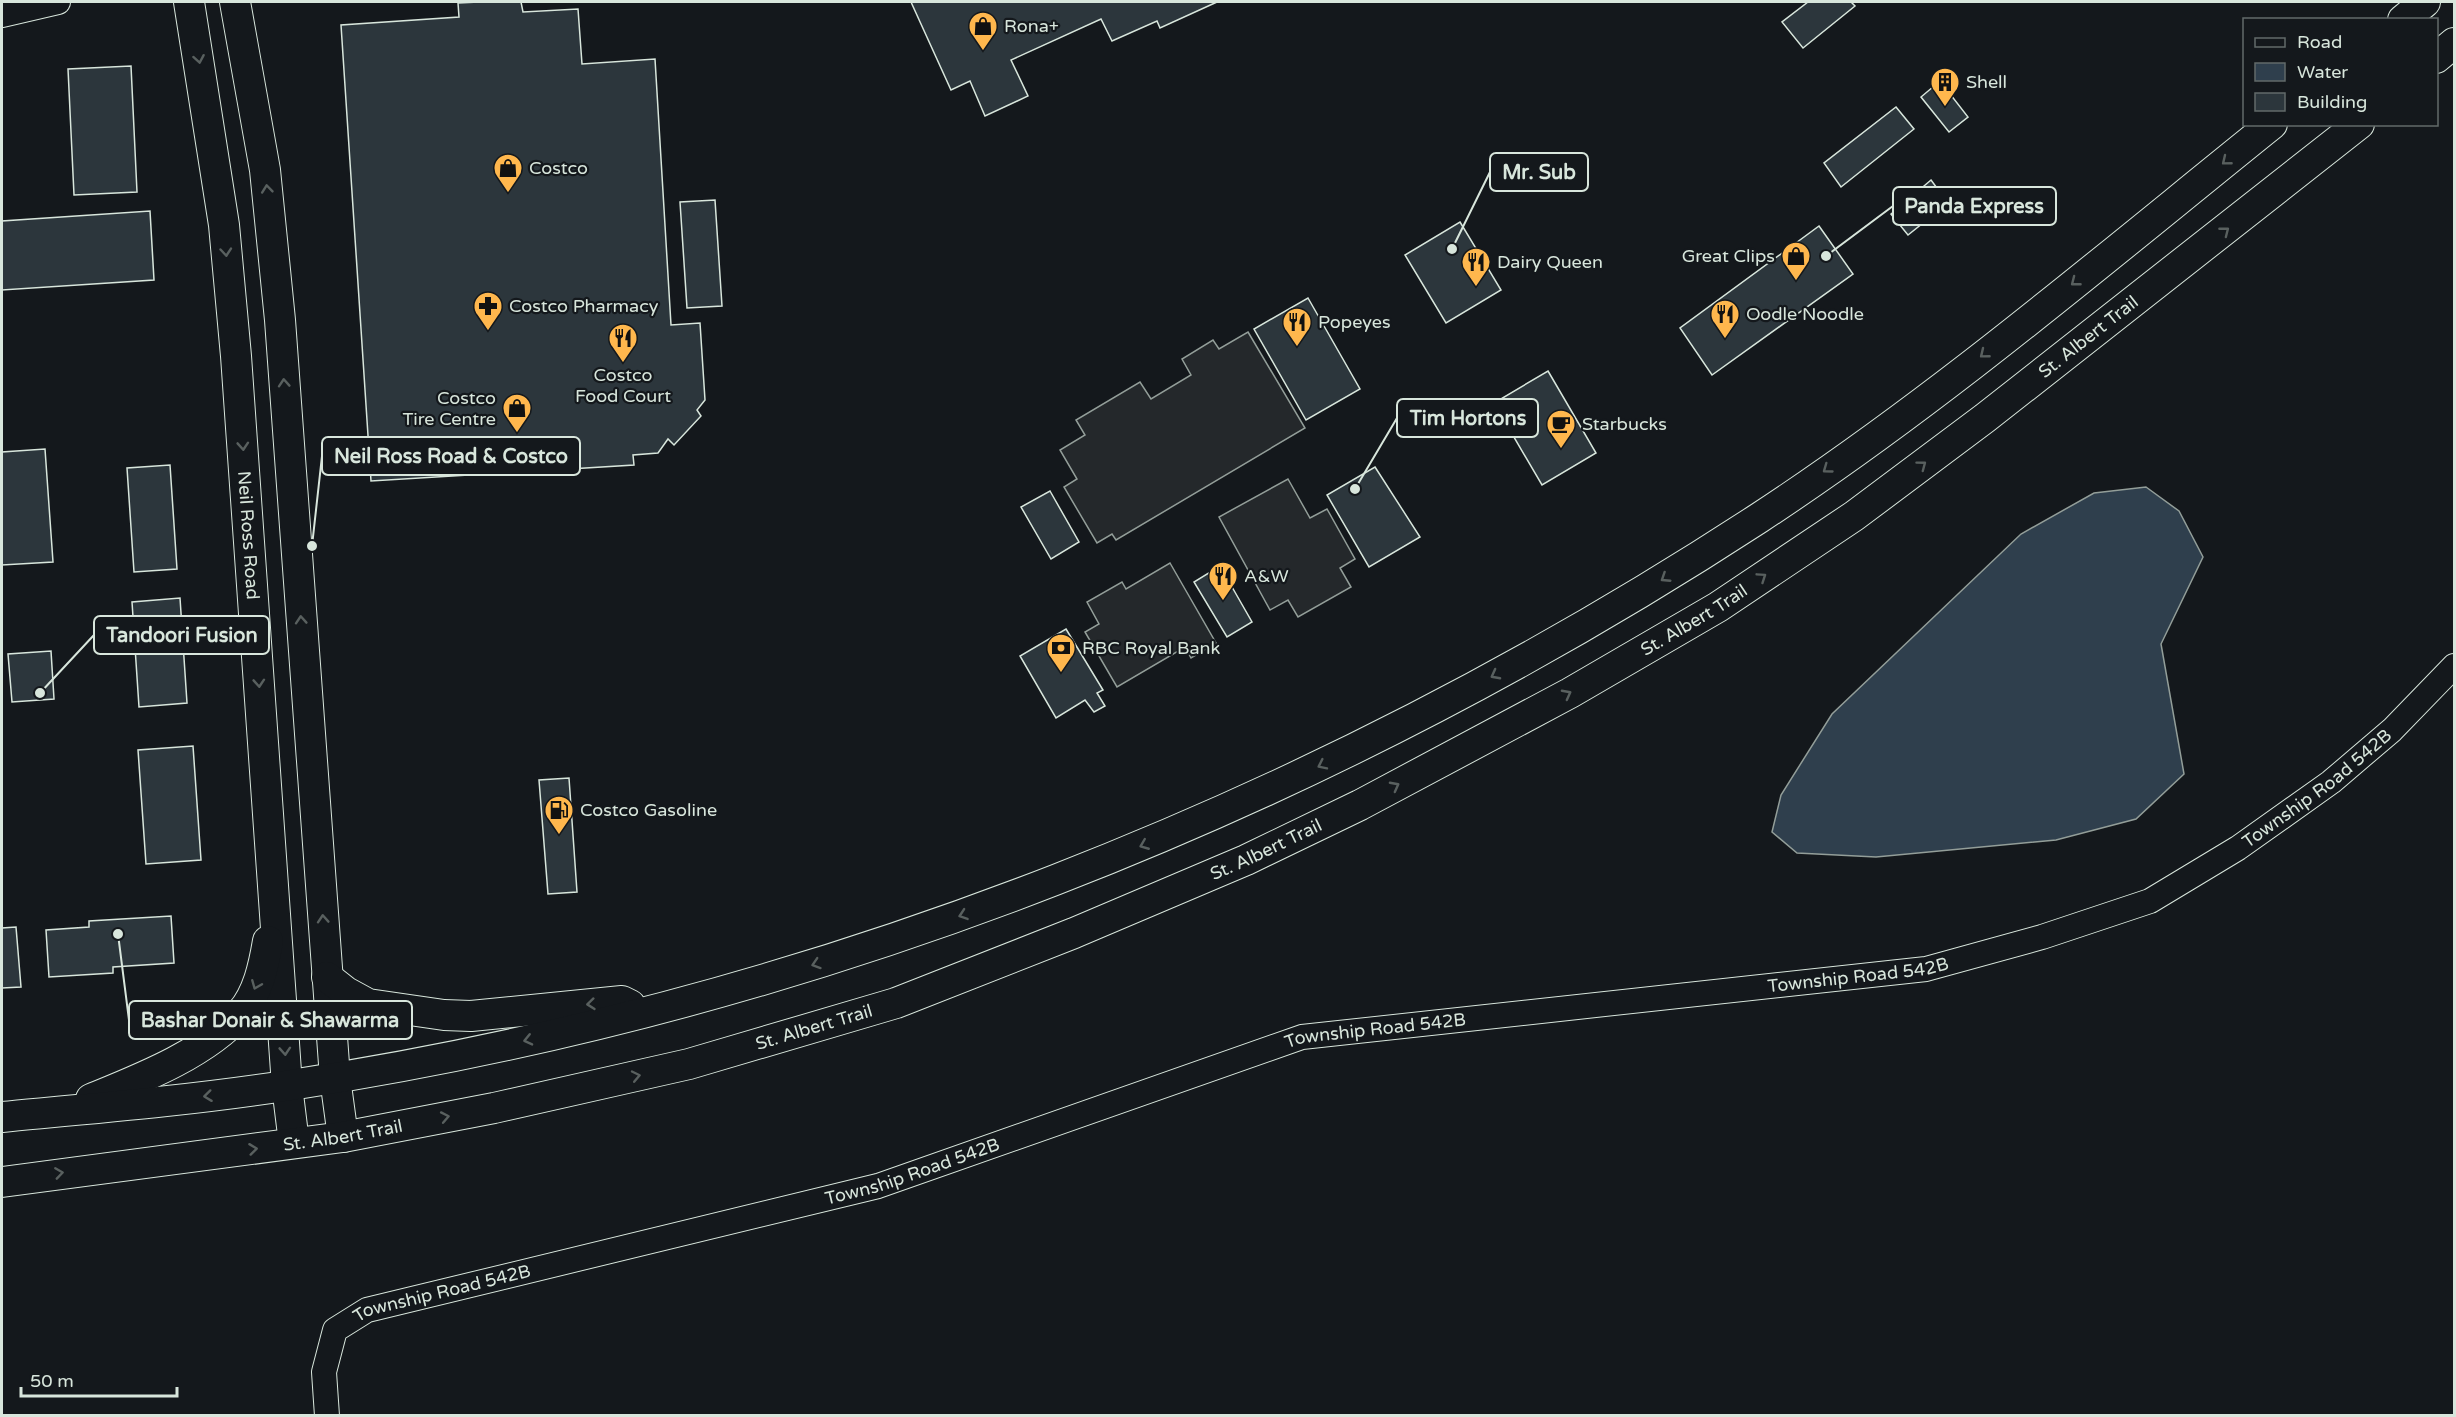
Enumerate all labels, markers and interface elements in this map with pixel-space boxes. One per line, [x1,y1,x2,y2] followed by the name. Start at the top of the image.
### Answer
[967,10,999,52] shop icon: Rona+
[1004,15,1059,37] place label: Rona+
[2243,18,2438,126] legend
[2297,31,2342,53] text: Road
[192,54,205,64] one-way arrow
[2297,61,2348,83] text: Water
[1929,66,1961,108] building icon: Shell
[1966,71,2007,93] place label: Shell
[2297,91,2367,113] text: Building
[492,152,524,194] shop icon: Costco
[1490,153,1588,191] callout: Mr. Sub
[2222,154,2233,165] one-way arrow
[529,157,588,179] place label: Costco
[1502,161,1576,185] text: Mr. Sub
[261,184,274,193] one-way arrow
[1893,187,2056,225] callout: Panda Express
[1904,195,2044,219] text: Panda Express
[2218,228,2229,239] one-way arrow
[1780,240,1812,282] shop icon: Great Clips
[1682,245,1775,267] place label: Great Clips
[1460,246,1492,288] restaurant icon: Dairy Queen
[219,248,232,257] one-way arrow
[1497,251,1603,273] place label: Dairy Queen
[2071,274,2082,285] one-way arrow
[472,290,504,332] pharmacy icon: Costco Pharmacy
[2034,291,2143,383] street label: St. Albert Trail
[509,295,659,317] place label: Costco Pharmacy
[1709,298,1741,340] restaurant icon: Oodle Noodle
[1746,303,1864,325] place label: Oodle Noodle
[1281,306,1313,348] restaurant icon: Popeyes
[1318,311,1391,333] place label: Popeyes
[607,322,639,364] restaurant icon: Costco Food Court
[1980,346,1991,357] one-way arrow
[575,364,671,407] place label: Costco Food Court
[278,378,291,388] one-way arrow
[402,387,496,430] place label: Costco Tire Centre
[501,392,533,434] shop icon: Costco Tire Centre
[1397,399,1538,437] callout: Tim Hortons
[1409,407,1527,431] text: Tim Hortons
[1545,408,1577,450] cafe icon: Starbucks
[1582,413,1667,435] place label: Starbucks
[322,437,580,475] callout: Neil Ross Road & Costco
[236,442,249,451] one-way arrow
[334,445,568,469] text: Neil Ross Road & Costco
[1823,462,1834,473] one-way arrow
[1915,462,1926,473] one-way arrow
[233,470,264,600] street label: Neil Ross Road
[1207,560,1239,602] restaurant icon: A&W
[1244,565,1289,587] place label: A&W
[1661,570,1671,582] one-way arrow
[1756,573,1767,584] one-way arrow
[1637,579,1752,661] street label: St. Albert Trail
[295,615,308,624] one-way arrow
[94,616,269,654] callout: Tandoori Fusion
[105,624,258,648] text: Tandoori Fusion
[1045,632,1077,674] bank icon: RBC Royal Bank
[1082,637,1221,659] place label: RBC Royal Bank
[1491,668,1501,679] one-way arrow
[252,678,265,687] one-way arrow
[1561,690,1571,701] one-way arrow
[2238,724,2396,853] street label: Township Road 542B
[1317,757,1328,769] one-way arrow
[1389,782,1399,793] one-way arrow
[543,794,575,836] fuel station icon: Costco Gasoline
[580,799,717,821] place label: Costco Gasoline
[1207,814,1325,885] street label: St. Albert Trail
[1140,838,1151,850] one-way arrow
[958,908,968,921] one-way arrow
[317,915,330,924] one-way arrow
[1766,952,1951,997] street label: Township Road 542B
[811,957,822,969] one-way arrow
[251,979,263,990] one-way arrow
[586,997,595,1010] one-way arrow
[753,1000,875,1055] street label: St. Albert Trail
[129,1001,412,1039] callout: Bashar Donair & Shawarma
[1282,1008,1467,1053] street label: Township Road 542B
[141,1009,399,1033] text: Bashar Donair & Shawarma
[523,1033,533,1046] one-way arrow
[278,1046,291,1055] one-way arrow
[630,1070,640,1083] one-way arrow
[204,1089,213,1102] one-way arrow
[440,1111,450,1124] one-way arrow
[282,1115,404,1156] street label: St. Albert Trail
[823,1133,1003,1209] street label: Township Road 542B
[248,1143,257,1155] one-way arrow
[55,1168,64,1180] one-way arrow
[349,1260,533,1327] street label: Township Road 542B
[21,1360,177,1398] scale bar
[30,1370,74,1392] text: 50 m

